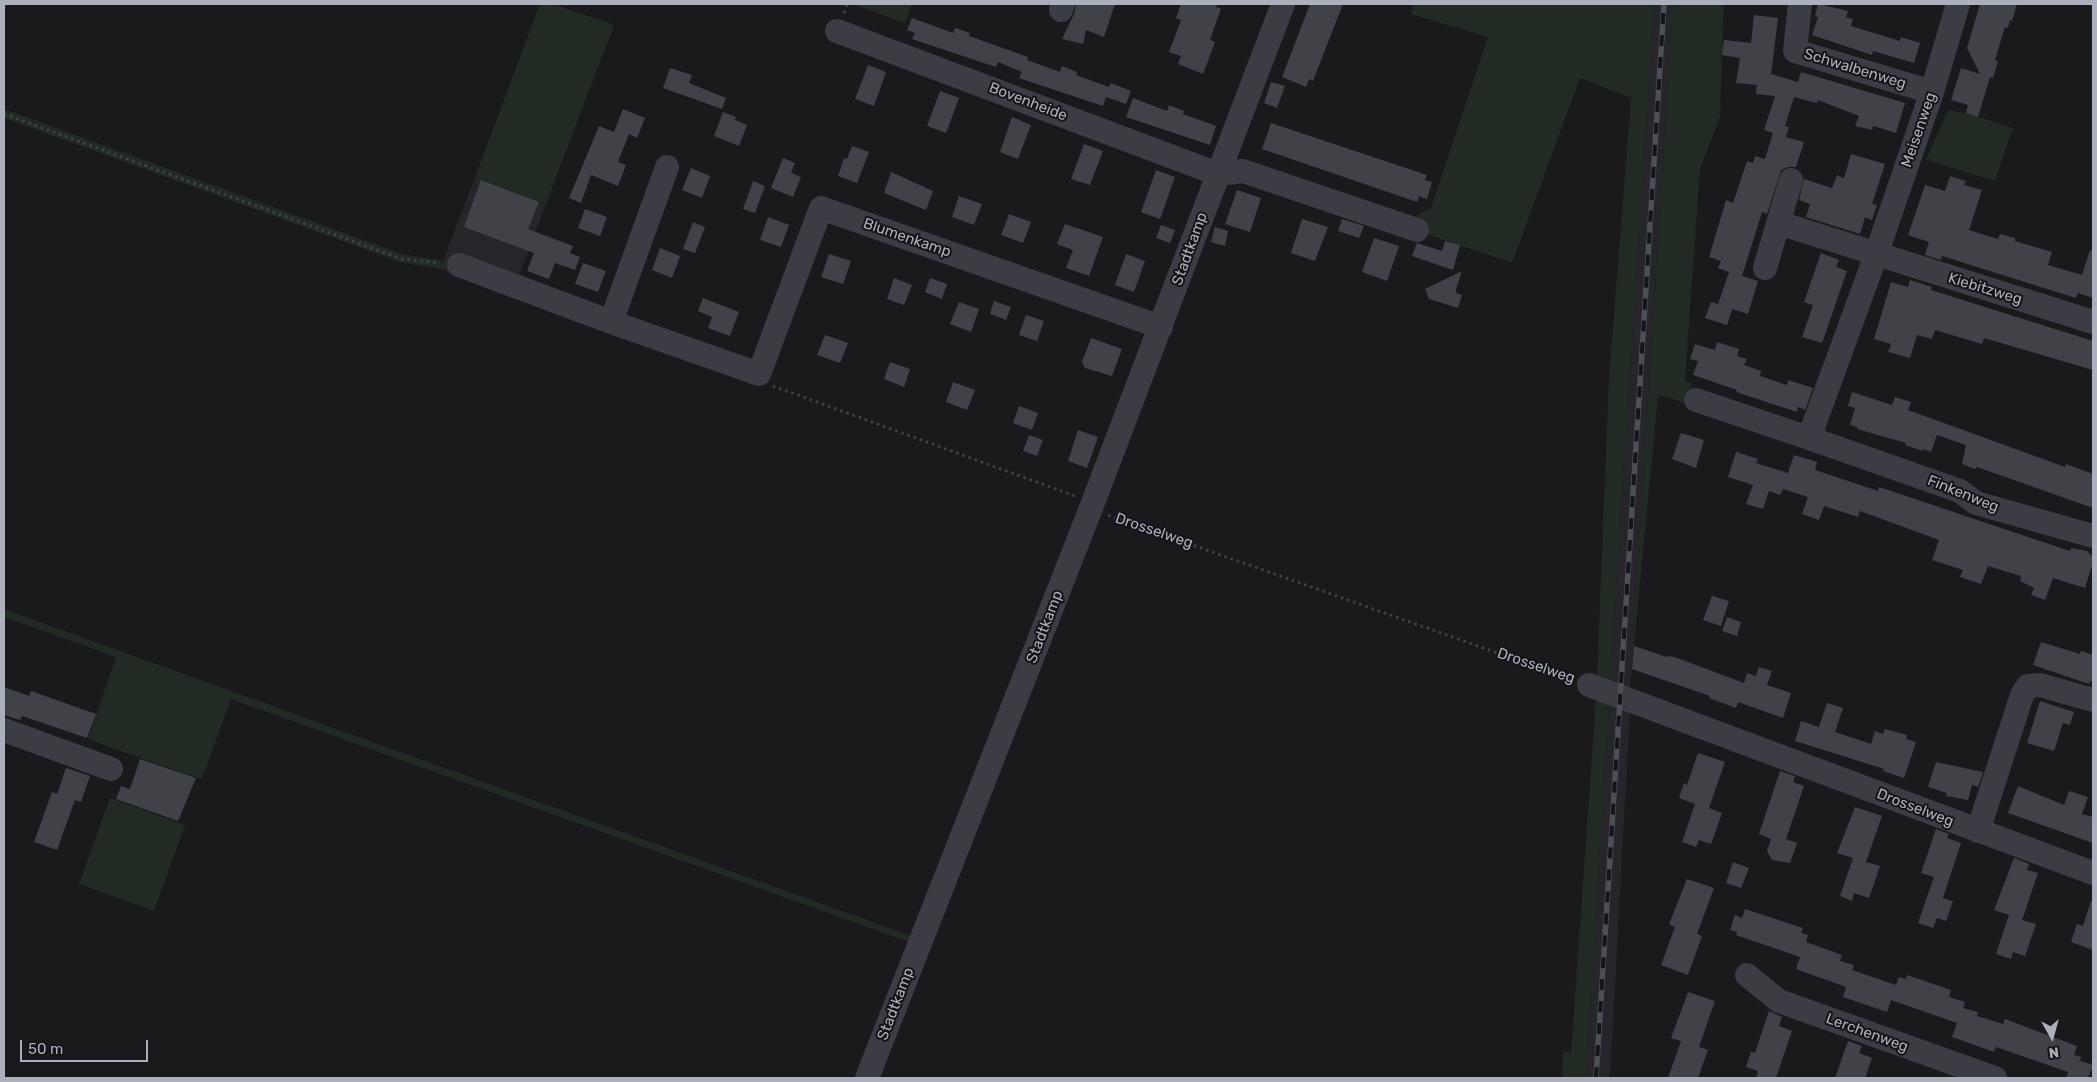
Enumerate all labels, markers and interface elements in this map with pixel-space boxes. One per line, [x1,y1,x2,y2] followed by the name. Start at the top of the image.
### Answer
[1802,45,1908,93] street label: Schwalbenweg
[986,79,1070,125] street label: Bovenheide
[1898,90,1940,170] street label: Meisenweg
[1168,210,1212,288] street label: Stadtkamp
[861,215,953,261] street label: Blumenkamp
[1946,269,2024,309] street label: Kiebitzweg
[1925,472,2001,516] street label: Finkenweg
[1113,509,1195,553] street label: Drosselweg
[1023,588,1067,666] street label: Stadtkamp
[1495,644,1577,688] street label: Drosselweg
[1874,785,1956,831] street label: Drosselweg
[874,965,918,1043] street label: Stadtkamp
[1823,1010,1911,1056] street label: Lerchenweg
[2027,1012,2077,1062] north arrow
[22,1030,150,1062] scale bar
[28,1040,63,1058] text: 50 m
[2048,1043,2060,1061] text: N

